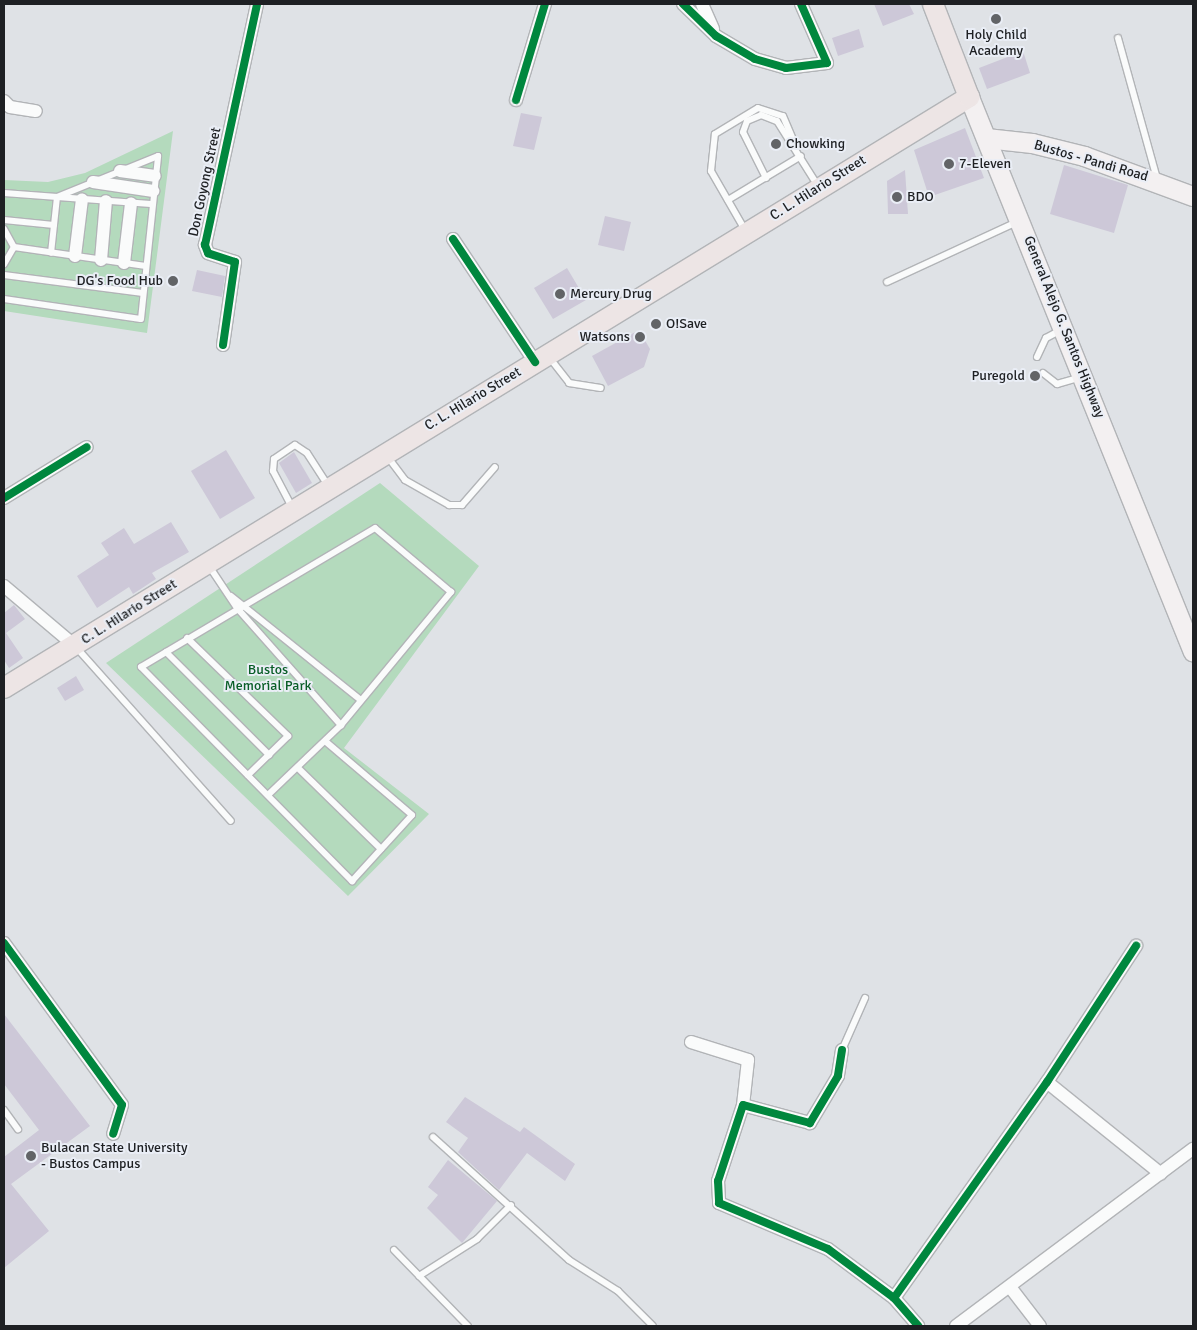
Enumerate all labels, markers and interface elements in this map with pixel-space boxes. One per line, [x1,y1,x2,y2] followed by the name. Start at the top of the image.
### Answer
[990,13,1002,25] marker: Holy Child Academy
[965,27,1027,59] place label: Holy Child Academy
[185,126,225,238] street label: Don Goyong Street
[786,136,845,152] place label: Chowking
[1032,137,1150,185] street label: Bustos - Pandi Road
[770,138,782,150] marker: Chowking
[767,152,869,224] street label: C. L. Hilario Street
[959,156,1011,172] place label: 7-Eleven
[943,158,955,170] marker: 7-Eleven
[907,189,934,205] place label: BDO
[891,191,903,203] marker: BDO
[1020,234,1108,420] street label: General Alejo G. Santos Highway
[76,273,163,289] place label: DG's Food Hub
[167,275,179,287] marker: DG's Food Hub
[570,286,652,302] place label: Mercury Drug
[554,288,566,300] marker: Mercury Drug
[666,316,707,332] place label: O!Save
[650,318,662,330] marker: O!Save
[580,329,630,345] place label: Watsons
[634,331,646,343] marker: Watsons
[422,364,524,434] street label: C. L. Hilario Street
[972,368,1025,384] place label: Puregold
[1029,370,1041,382] marker: Puregold
[78,576,180,648] street label: C. L. Hilario Street
[224,662,312,694] park label: Bustos Memorial Park
[41,1140,188,1172] place label: Bulacan State University - Bustos Campus
[25,1150,37,1162] marker: Bulacan State University - Bustos Campus

